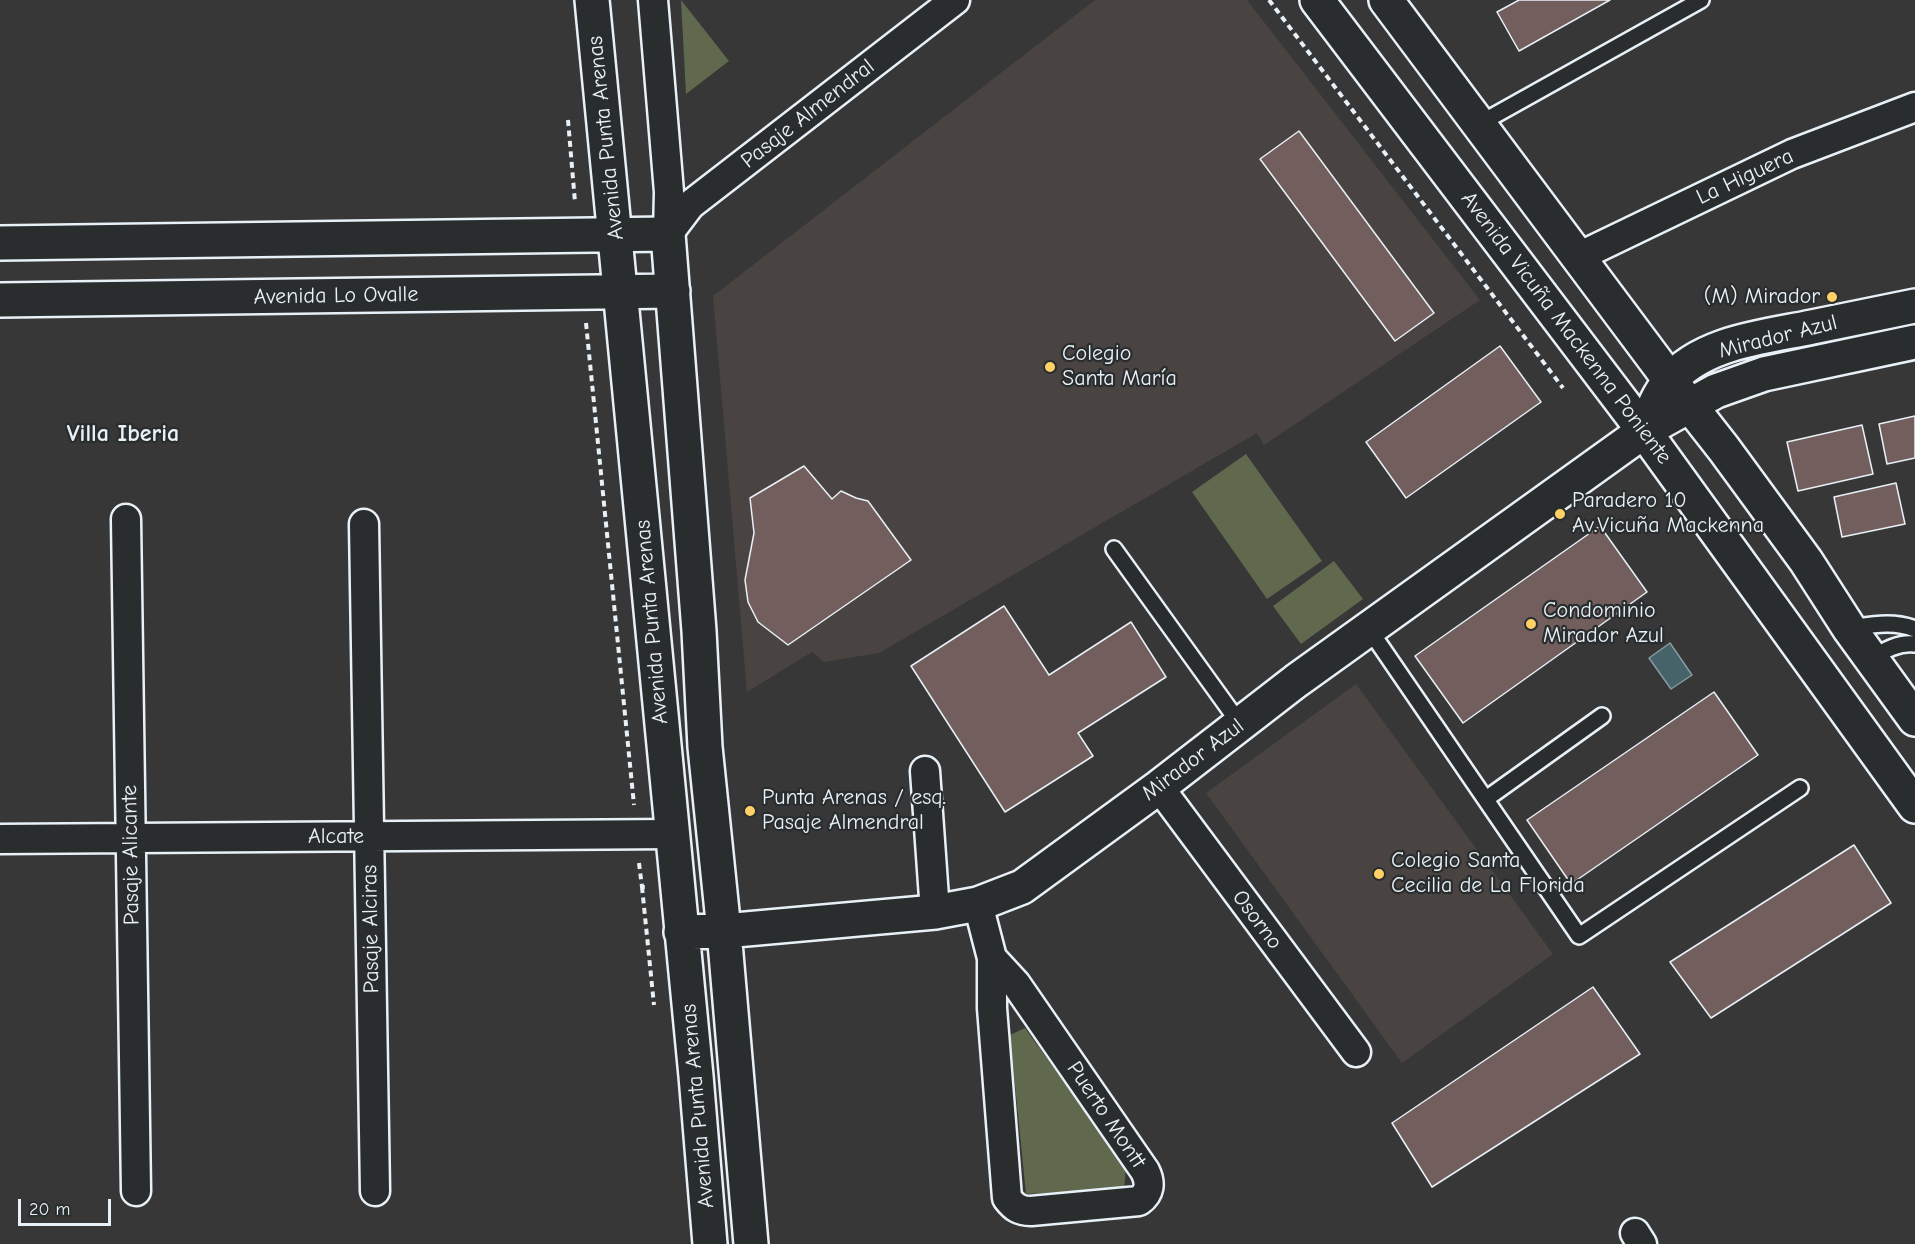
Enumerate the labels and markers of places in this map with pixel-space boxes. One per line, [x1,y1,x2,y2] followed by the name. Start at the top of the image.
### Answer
[1704,284,1820,310] place label: (M) Mirador
[1825,290,1839,304] marker: (M) Mirador
[1062,341,1177,392] place label: Colegio Santa María
[1043,360,1057,374] marker: Colegio Santa María
[1572,488,1764,540] place label: Paradero 10 Av.Vicuña Mackenna
[1553,507,1567,521] marker: Paradero 10 Av.Vicuña Mackenna
[1543,598,1664,650] place label: Condominio Mirador Azul
[1524,617,1538,631] marker: Condominio Mirador Azul
[762,785,946,836] place label: Punta Arenas / esq. Pasaje Almendral
[743,804,757,818] marker: Punta Arenas / esq. Pasaje Almendral
[1391,848,1585,900] place label: Colegio Santa Cecilia de La Florida
[1372,867,1386,881] marker: Colegio Santa Cecilia de La Florida

